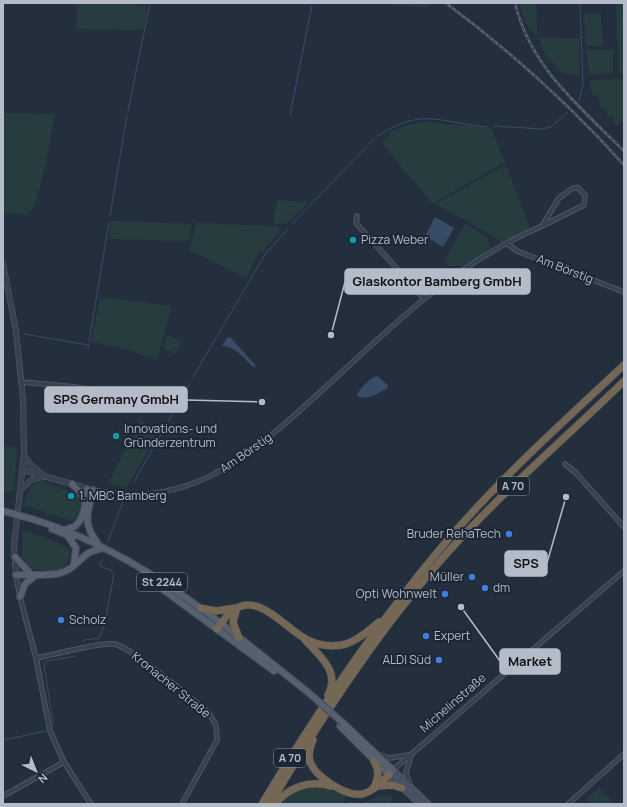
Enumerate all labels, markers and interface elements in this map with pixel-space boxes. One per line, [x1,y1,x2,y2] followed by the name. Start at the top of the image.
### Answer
[361,231,429,248] place label: Pizza Weber
[348,235,358,245] marker: Pizza Weber
[534,250,596,287] street label: Am Börstig
[345,269,530,294] callout: Glaskontor Bamberg GmbH
[352,272,522,290] text: Glaskontor Bamberg GmbH
[45,387,187,412] callout: SPS Germany GmbH
[53,390,179,408] text: SPS Germany GmbH
[124,420,217,451] place label: Innovations- und Gründerzentrum
[216,428,275,477] street label: Am Börstig
[111,431,121,441] marker: Innovations- und Gründerzentrum
[497,477,529,495] road number: A 70
[79,487,167,504] place label: 1. MBC Bamberg
[66,491,76,501] marker: 1. MBC Bamberg
[407,525,501,542] place label: Bruder RehaTech
[504,529,514,539] marker: Bruder RehaTech
[505,551,547,576] callout: SPS
[513,554,539,572] text: SPS
[430,568,465,585] place label: Müller
[467,572,477,582] marker: Müller
[137,573,187,591] road number: St 2244
[493,579,510,596] place label: dm
[480,583,490,593] marker: dm
[356,585,437,602] place label: Opti Wohnwelt
[440,589,450,599] marker: Opti Wohnwelt
[69,611,106,628] place label: Scholz
[56,615,66,625] marker: Scholz
[434,627,471,644] place label: Expert
[421,631,431,641] marker: Expert
[128,648,214,722] street label: Kronacher Straße
[500,649,560,674] callout: Market
[382,651,431,668] place label: ALDI Süd
[508,652,552,670] text: Market
[434,655,444,665] marker: ALDI Süd
[416,669,489,736] street label: Michelinstraße
[274,749,306,767] road number: A 70
[16,751,56,791] north arrow
[35,770,51,787] text: N

